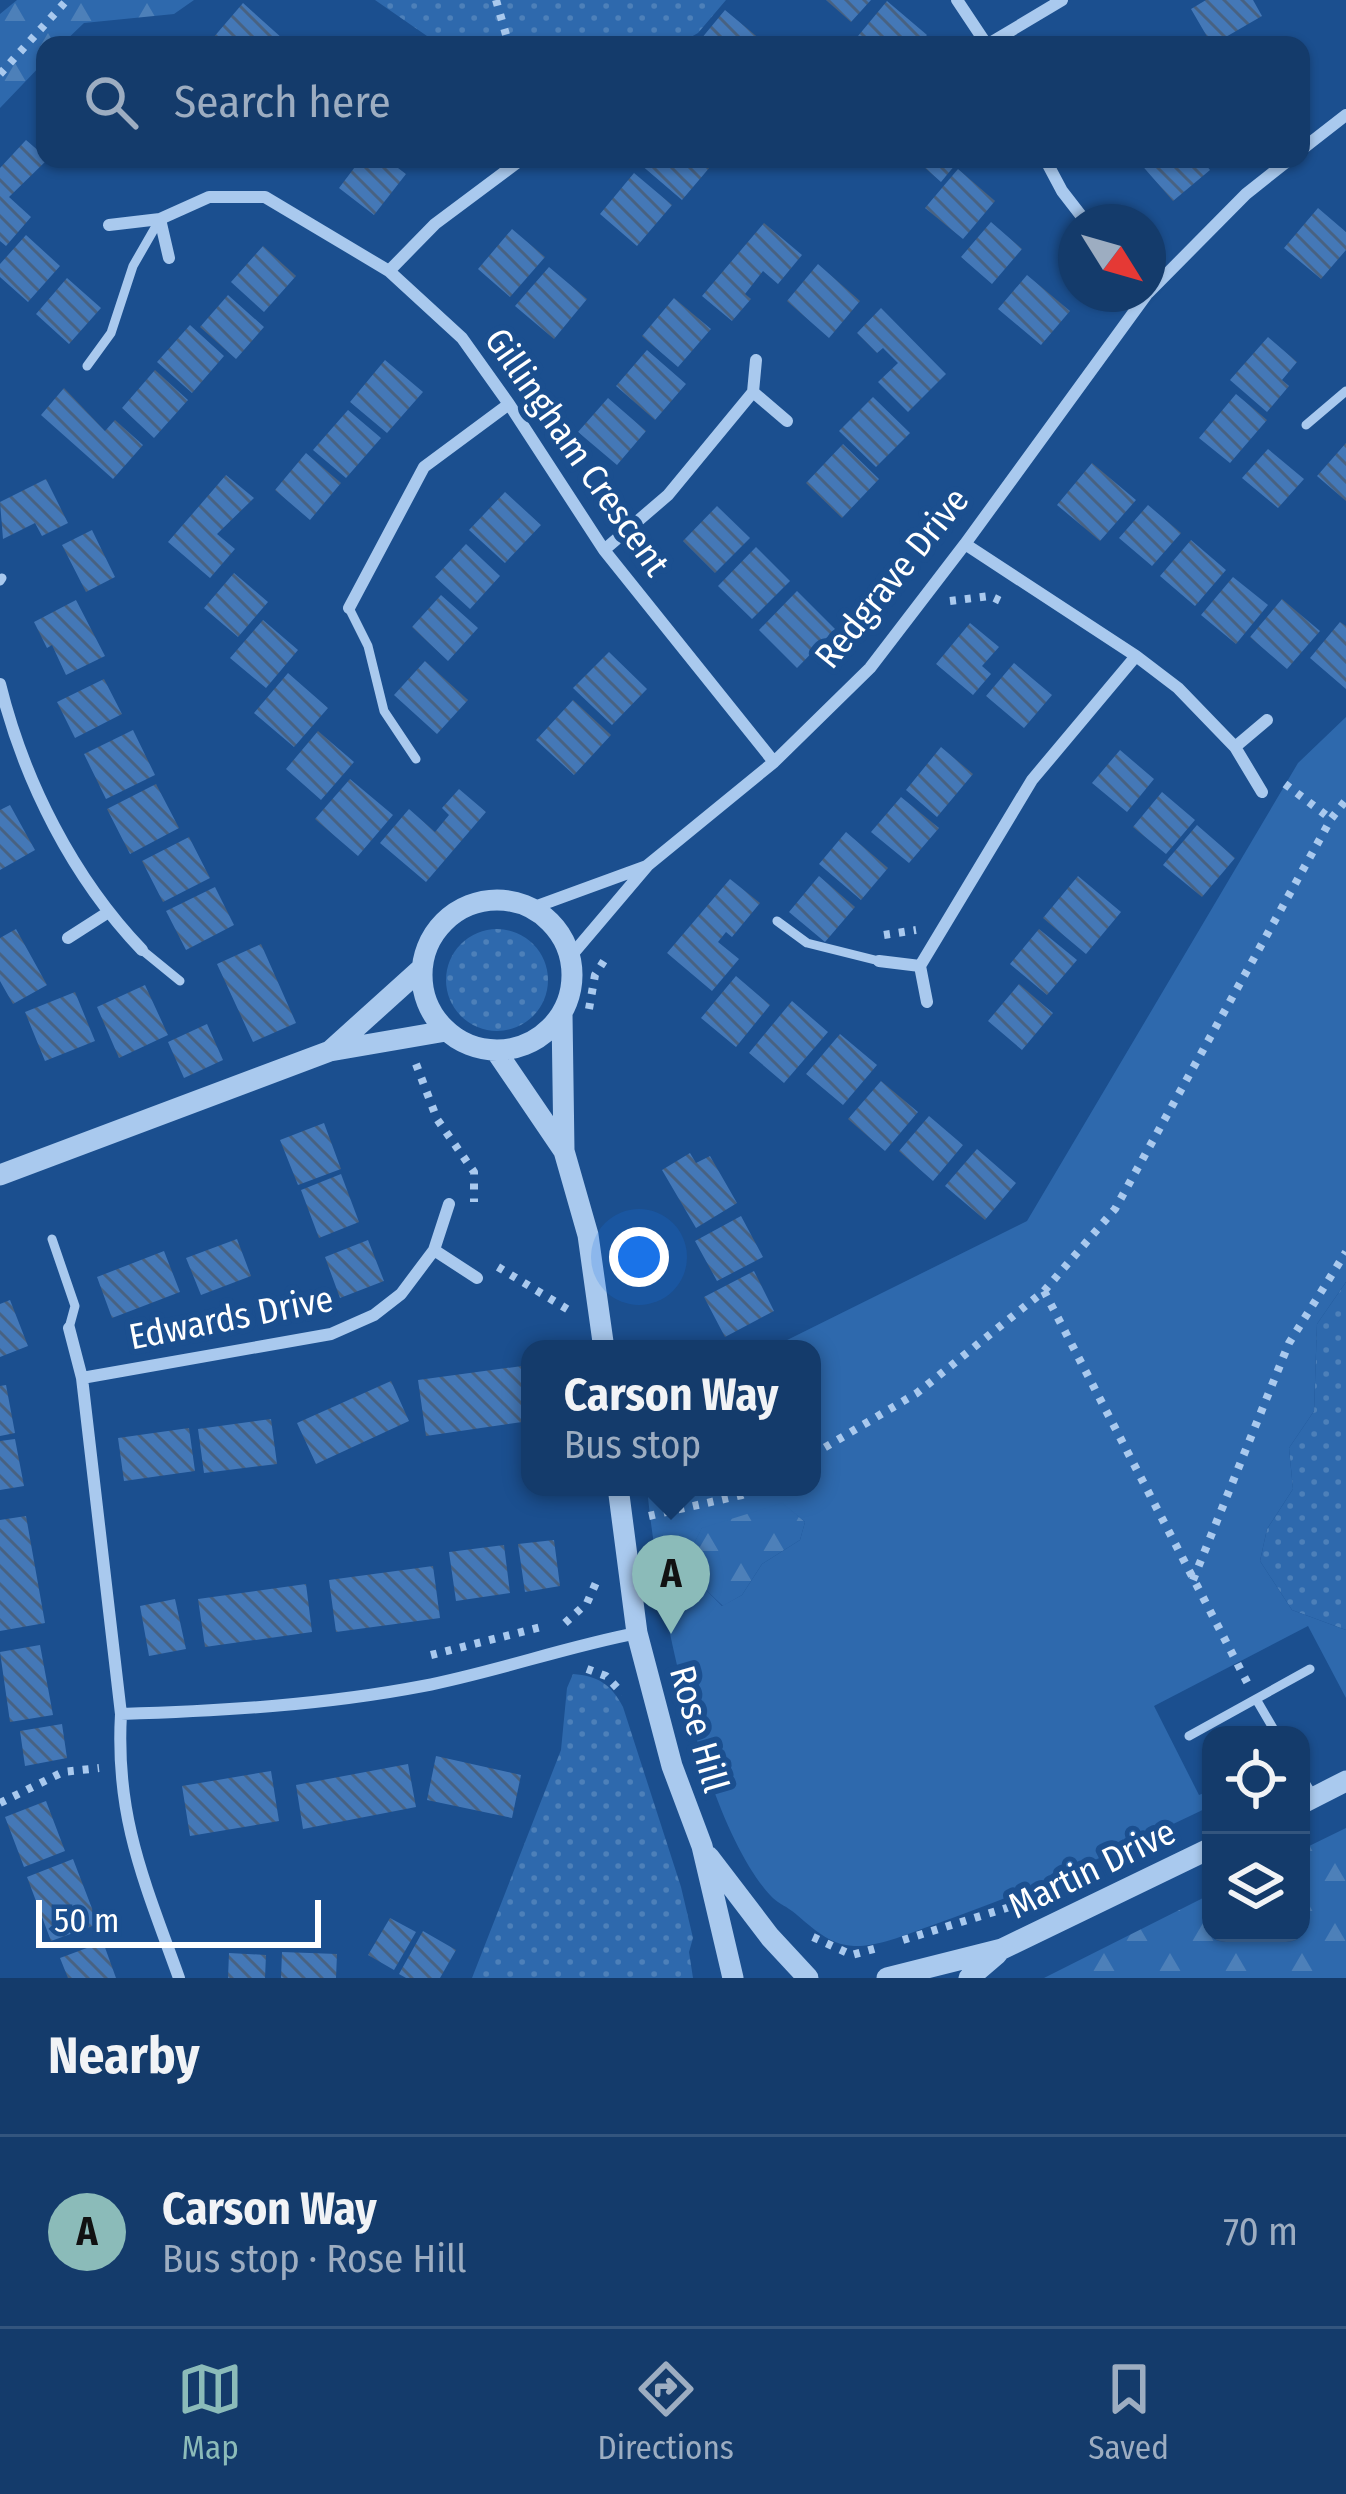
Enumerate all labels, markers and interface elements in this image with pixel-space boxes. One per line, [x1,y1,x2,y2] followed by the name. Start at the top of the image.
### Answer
[36,36,1310,168] search box
[78,69,144,135] icon: search
[174,75,391,129] text: Search here
[1058,204,1166,312] north arrow
[475,320,679,584] street label: Gillingham Crescent
[806,479,978,677] street label: Redgrave Drive
[609,1227,669,1287] your location
[125,1277,337,1359] street label: Edwards Drive
[521,1340,821,1496] popup
[564,1368,778,1422] text: Carson Way
[564,1422,701,1468] text: Bus stop
[632,1535,710,1634] pin: A
[660,1661,738,1797] street label: Rose Hill
[1202,1726,1310,1942] map controls
[1202,1726,1310,1834] button: locate
[1001,1810,1183,1928] street label: Martin Drive
[1202,1834,1310,1942] button: layers
[36,1894,321,1947] scale bar
[54,1901,119,1941] text: 50 m
[48,2025,200,2087] text: Nearby
[162,2182,377,2236] text: Carson Way
[76,2209,98,2255] text: A
[1223,2209,1298,2255] text: 70 m
[162,2236,467,2282] text: Bus stop · Rose Hill
[177,2356,243,2468] tab: Map
[597,2356,734,2468] tab: Directions
[1088,2356,1169,2468] tab: Saved

